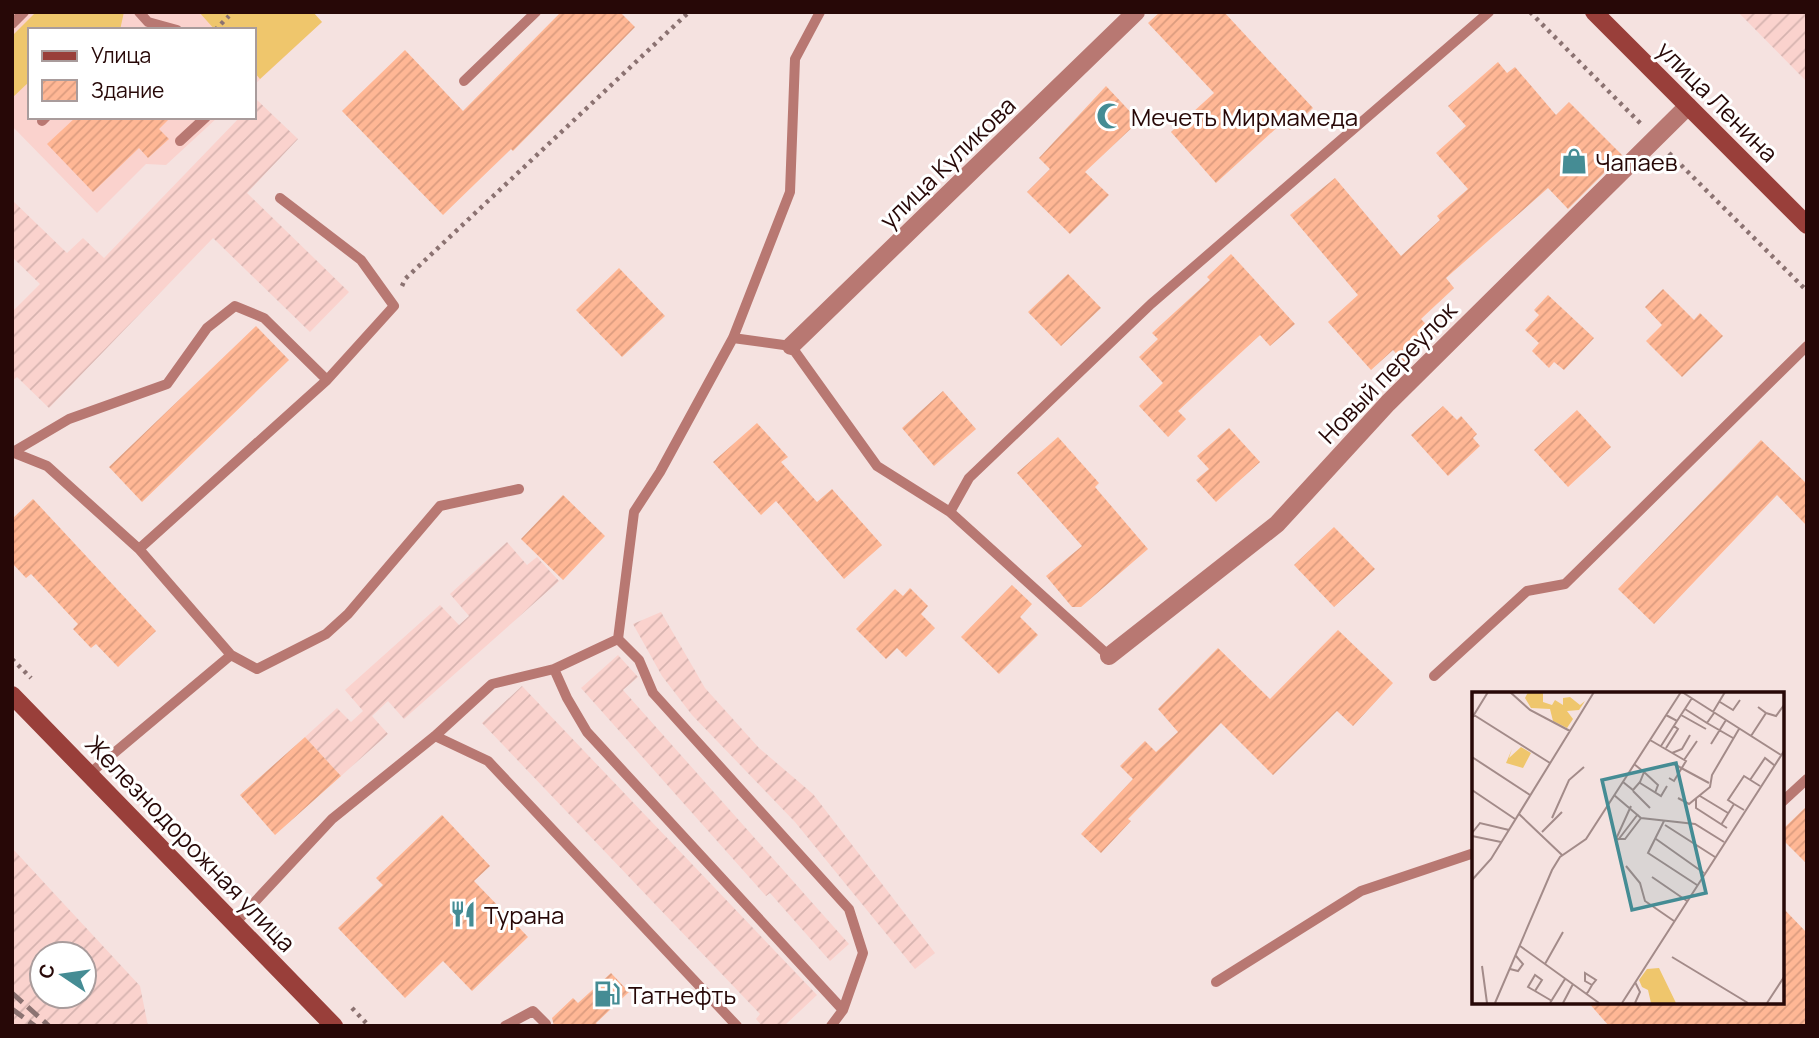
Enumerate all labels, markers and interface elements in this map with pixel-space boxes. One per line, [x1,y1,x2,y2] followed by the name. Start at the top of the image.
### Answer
[28,28,256,119] legend
[1650,33,1786,169] street label: улица Ленина
[91,41,151,69] text: Улица
[91,76,164,104] text: Здание
[872,88,1022,236] street label: улица Куликова
[1131,100,1358,133] place label: Мечеть Мирмамеда
[1095,101,1125,131] mosque icon: Мечеть Мирмамеда
[1595,145,1678,178] place label: Чапаев
[1559,146,1589,176] shop icon: Чапаев
[1311,293,1464,450] street label: Новый переулок
[1472,692,1784,1003] inset map
[79,727,303,959] street label: Железнодорожная улица
[484,898,564,931] place label: Турана
[448,899,478,929] restaurant icon: Турана
[28,940,98,1010] north arrow
[32,961,61,981] text: С
[628,978,736,1011] place label: Татнефть
[592,979,622,1009] fuel station icon: Татнефть

